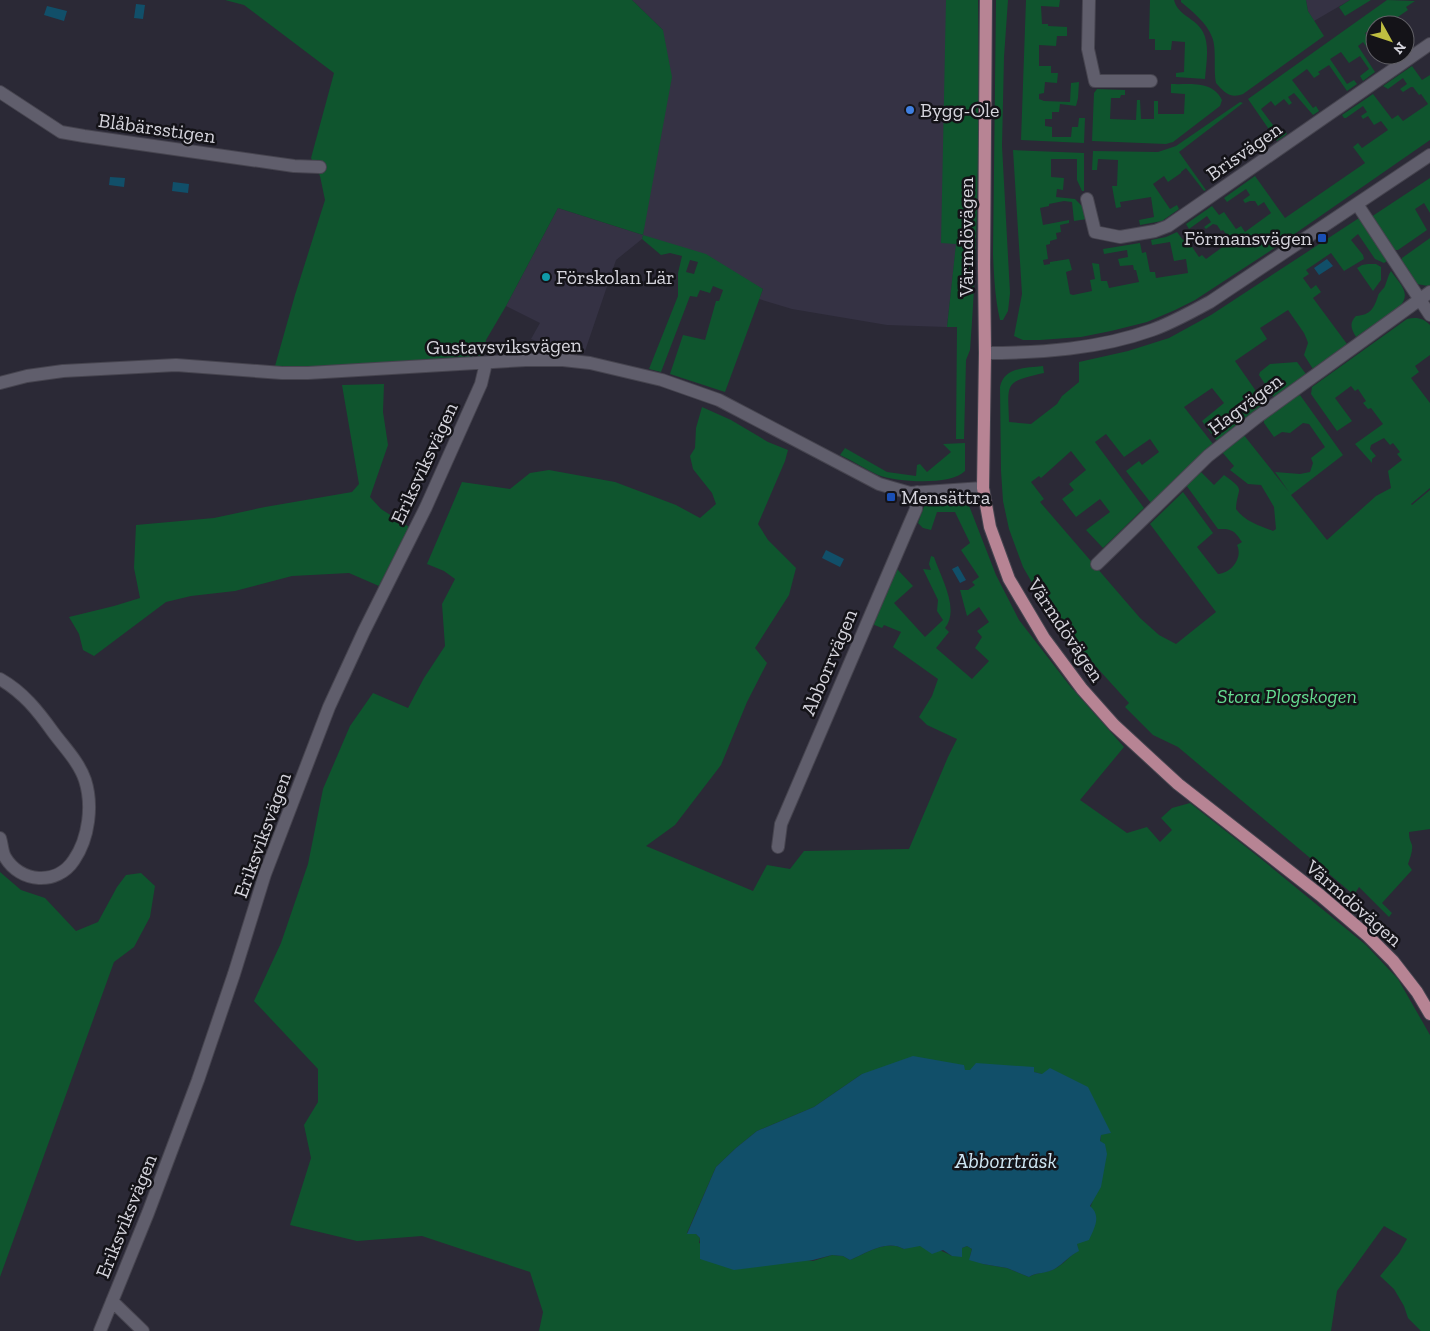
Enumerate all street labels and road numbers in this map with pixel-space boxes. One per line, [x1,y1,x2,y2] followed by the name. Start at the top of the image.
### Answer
[97,108,218,148] street label: Blåbärsstigen
[1202,116,1287,186] street label: Brisvägen
[954,177,978,298] street label: Värmdövägen
[426,333,583,359] street label: Gustavsviksvägen
[1203,368,1287,440] street label: Hagvägen
[385,398,463,528] street label: Eriksviksvägen
[1022,573,1110,687] street label: Värmdövägen
[796,605,862,719] street label: Abborrvägen
[228,769,296,901] street label: Eriksviksvägen
[1300,854,1407,952] street label: Värmdövägen
[90,1150,162,1281] street label: Eriksviksvägen

